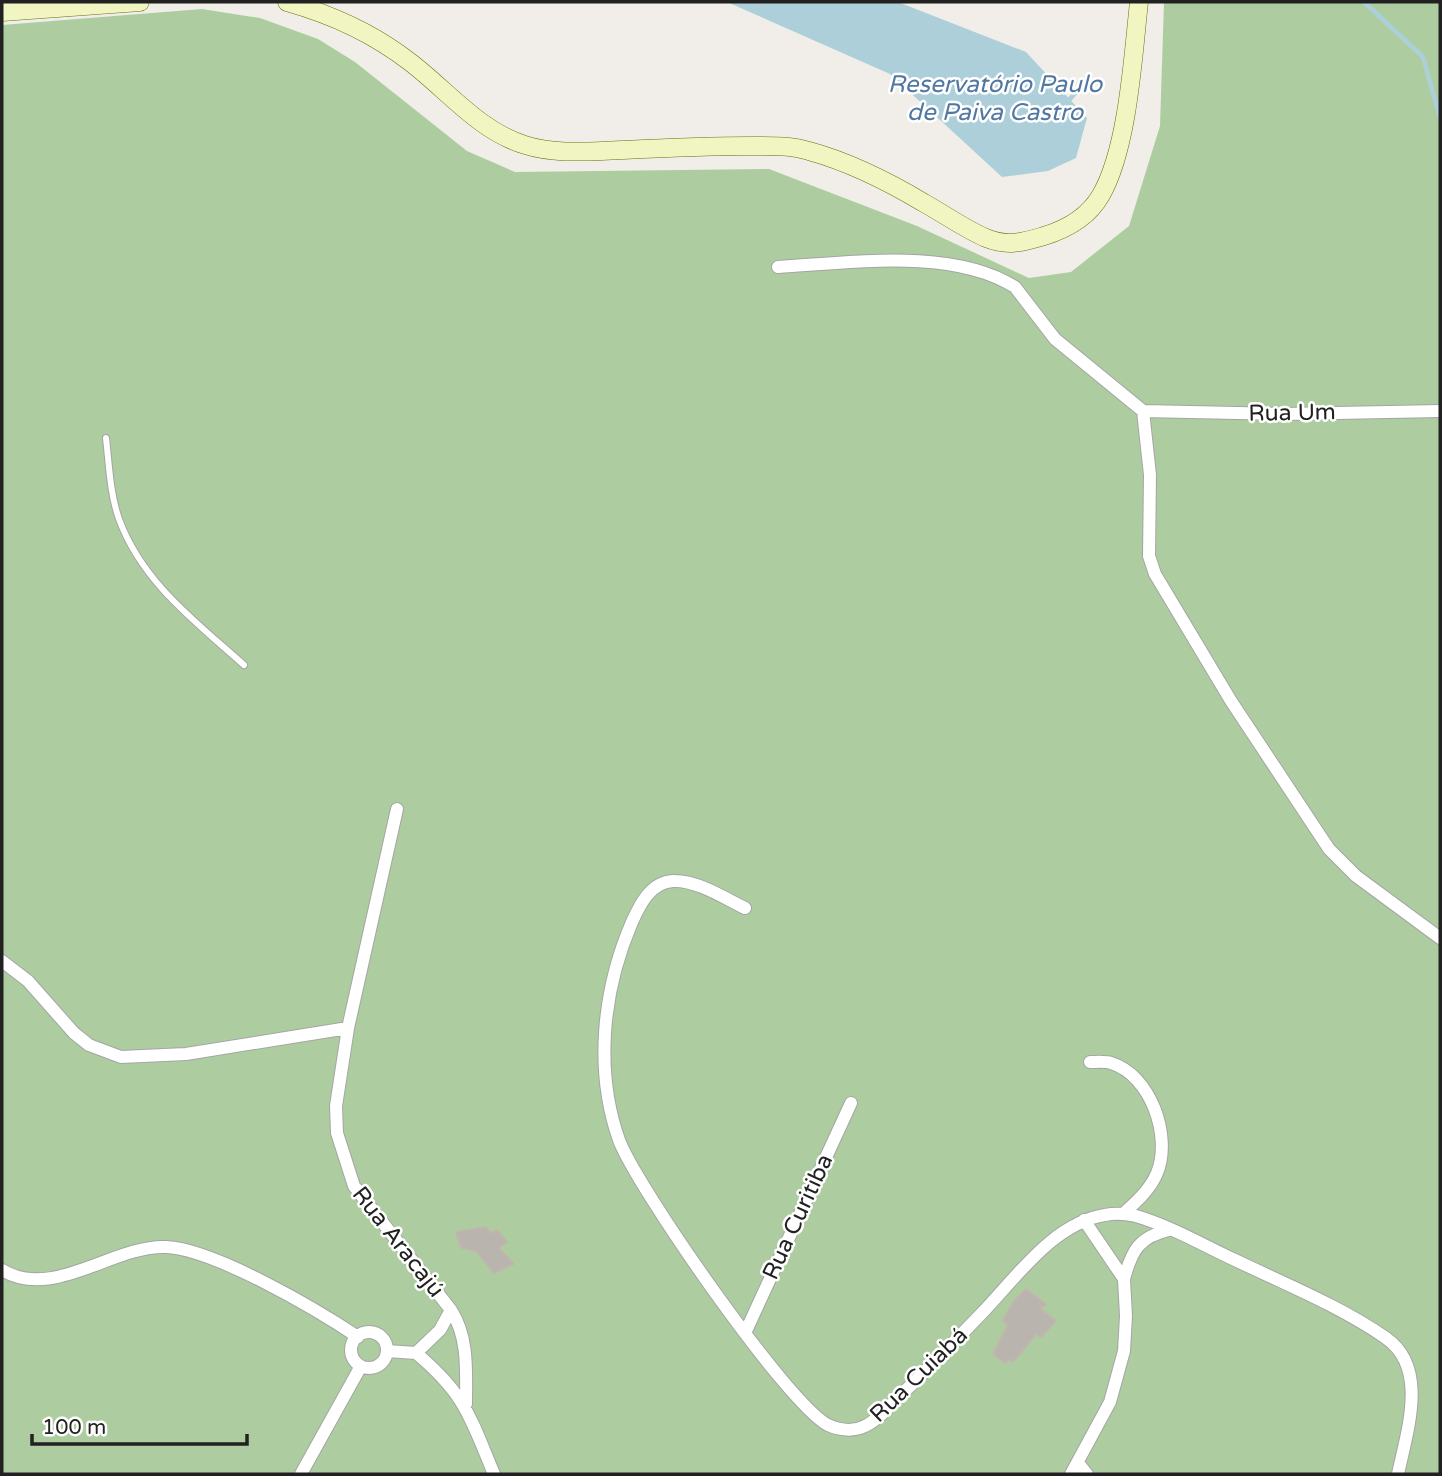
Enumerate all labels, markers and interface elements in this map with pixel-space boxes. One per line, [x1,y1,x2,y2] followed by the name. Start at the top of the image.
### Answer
[888,70,1104,127] water label: Reservatório Paulo de Paiva Castro
[1248,398,1336,428] street label: Rua Um
[757,1150,839,1284] street label: Rua Curitiba
[346,1181,450,1303] street label: Rua Aracajú
[864,1321,974,1429] street label: Rua Cuiabá
[32,1402,247,1446] scale bar
[42,1415,106,1440] text: 100 m

